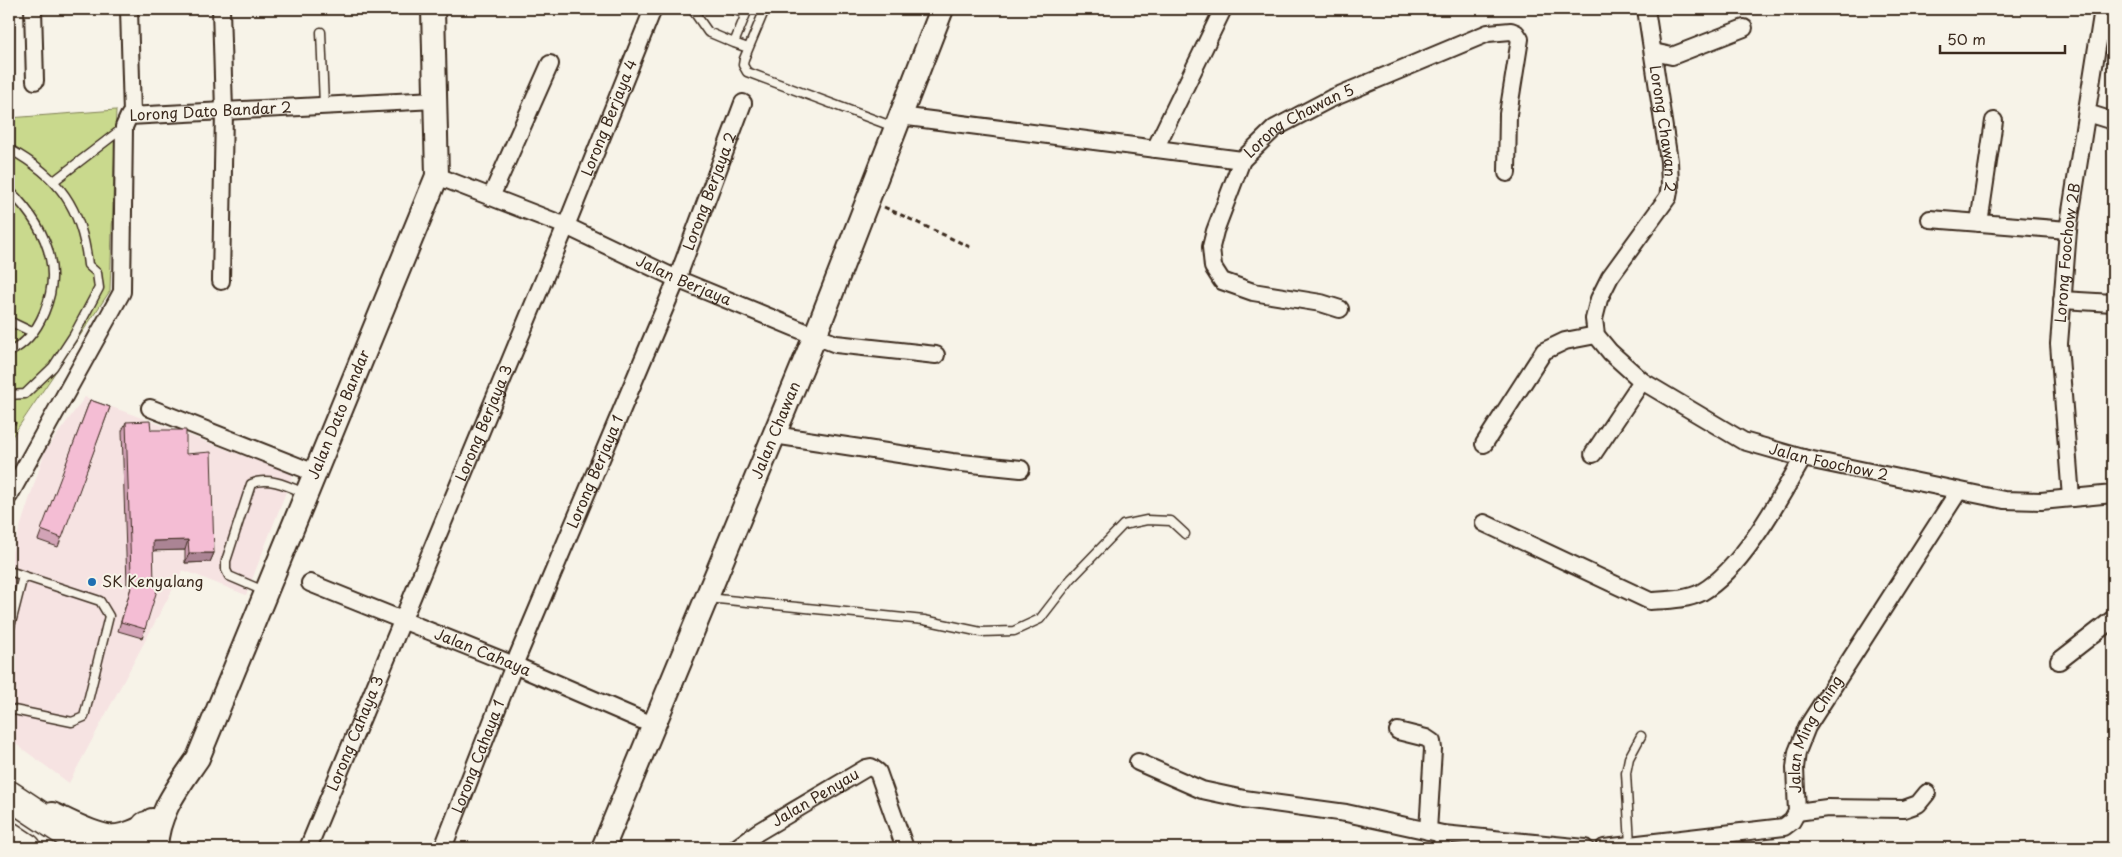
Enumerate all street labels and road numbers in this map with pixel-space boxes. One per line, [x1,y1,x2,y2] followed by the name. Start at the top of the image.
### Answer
[574,55,642,179] street label: Lorong Berjaya 4
[1645,64,1683,194] street label: Lorong Chawan 2
[1238,77,1357,162] street label: Lorong Chawan 5
[129,95,292,126] street label: Lorong Dato Bandar 2
[676,128,741,253] street label: Lorong Berjaya 2
[2048,181,2085,324] street label: Lorong Foochow 2B
[632,248,736,311] street label: Jalan Berjaya
[301,346,375,482] street label: Jalan Dato Bandar
[448,361,517,484] street label: Lorong Berjaya 3
[744,378,805,482] street label: Jalan Chawan
[560,411,628,532] street label: Lorong Berjaya 1
[1767,436,1891,486] street label: Jalan Foochow 2
[431,621,536,681] street label: Jalan Cahaya
[1782,670,1847,794] street label: Jalan Ming Ching
[320,672,388,794] street label: Lorong Cahaya 3
[445,696,509,816] street label: Lorong Cahaya 1
[766,762,863,832] street label: Jalan Penyau

